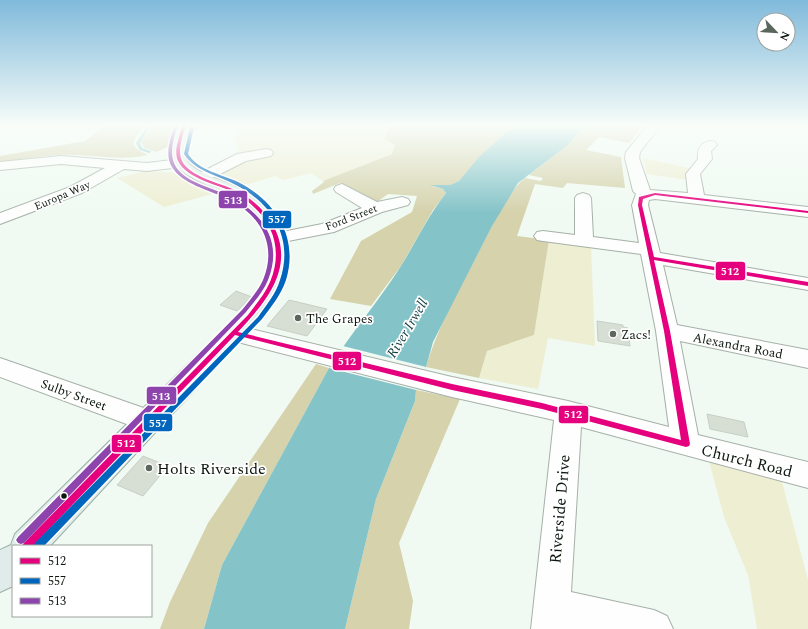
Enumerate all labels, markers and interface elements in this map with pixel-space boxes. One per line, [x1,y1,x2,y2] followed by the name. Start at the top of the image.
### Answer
[756,12,796,52] north arrow
[775,28,794,44] text: N
[32,176,93,215] street label: Europa Way
[218,190,248,209] line badge: 513
[224,192,242,209] text: 513
[323,200,380,235] street label: Ford Street
[262,210,292,229] line badge: 557
[268,211,286,228] text: 557
[715,261,746,281] line badge: 512
[721,263,739,280] text: 512
[381,294,434,362] water label: River Irwell
[306,309,373,329] place label: The Grapes
[293,313,303,323] marker: The Grapes
[621,325,651,345] place label: Zacs!
[691,327,785,365] street label: Alexandra Road
[608,329,618,339] marker: Zacs!
[332,351,362,371] line badge: 512
[338,353,356,370] text: 512
[38,374,110,416] street label: Sulby Street
[146,386,177,405] line badge: 513
[152,388,170,405] text: 513
[558,405,589,424] line badge: 512
[564,406,582,423] text: 512
[143,413,173,432] line badge: 557
[149,415,167,432] text: 557
[111,434,142,453] line badge: 512
[117,435,135,452] text: 512
[699,438,795,484] street label: Church Road
[543,454,577,565] street label: Riverside Drive
[157,457,266,481] place label: Holts Riverside
[144,463,154,473] marker: Holts Riverside
[59,491,69,501] unlabelled marker
[12,545,152,617] legend
[48,552,66,571] text: 512
[48,572,66,591] text: 557
[48,592,66,611] text: 513

